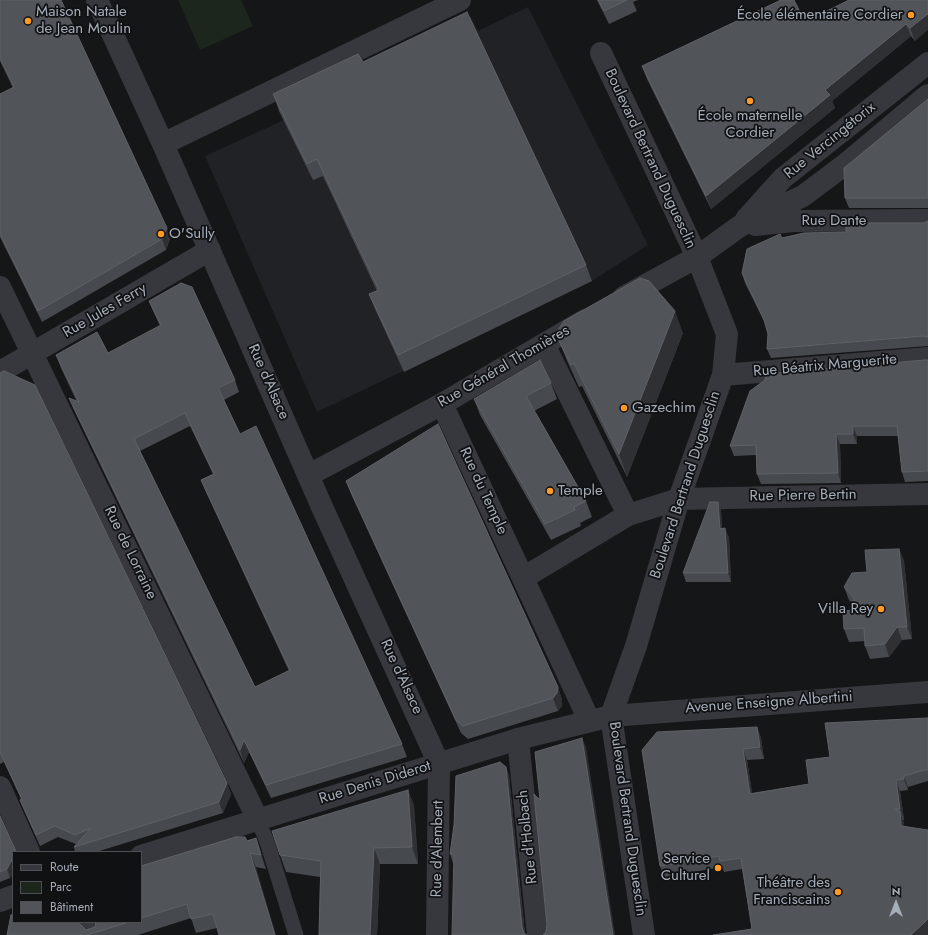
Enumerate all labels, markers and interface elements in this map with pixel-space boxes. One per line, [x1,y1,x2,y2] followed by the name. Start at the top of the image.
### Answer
[36,3,131,38] place label: Maison Natale de Jean Moulin
[737,6,903,24] place label: École élémentaire Cordier
[906,10,916,20] marker: École élémentaire Cordier
[23,16,33,26] marker: Maison Natale de Jean Moulin
[600,66,700,252] street label: Boulevard Bertrand Duguesclin
[745,96,755,106] marker: École maternelle Cordier
[781,99,879,183] street label: Rue Vercingétorix
[698,107,802,142] place label: École maternelle Cordier
[801,212,867,230] street label: Rue Dante
[169,225,215,243] place label: O'Sully
[156,229,166,239] marker: O'Sully
[60,280,150,342] street label: Rue Jules Ferry
[435,322,573,412] street label: Rue Général Thomières
[243,342,293,422] street label: Rue d'Alsace
[752,351,898,381] street label: Rue Béatrix Marguerite
[647,389,725,581] street label: Boulevard Bertrand Duguesclin
[632,399,696,417] place label: Gazechim
[619,403,629,413] marker: Gazechim
[455,445,511,537] street label: Rue du Temple
[558,482,603,500] place label: Temple
[545,486,555,496] marker: Temple
[749,486,857,506] street label: Rue Pierre Bertin
[100,504,160,602] street label: Rue de Lorraine
[818,600,873,618] place label: Villa Rey
[876,604,886,614] marker: Villa Rey
[376,637,426,717] street label: Rue d'Alsace
[685,688,853,718] street label: Avenue Enseigne Albertini
[604,721,650,917] street label: Boulevard Bertrand Duguesclin
[317,757,433,809] street label: Rue Denis Diderot
[514,789,542,885] street label: Rue d'Holbach
[428,800,448,898] street label: Rue d'Alembert
[661,850,710,885] place label: Service Culturel
[12,851,142,923] legend
[50,858,79,876] text: Route
[713,863,723,873] marker: Service Culturel
[753,874,830,909] place label: Théâtre des Franciscains
[50,878,72,896] text: Parc
[876,883,916,923] north arrow
[892,883,900,899] text: N
[833,887,843,897] marker: Théâtre des Franciscains
[50,898,93,916] text: Bâtiment

